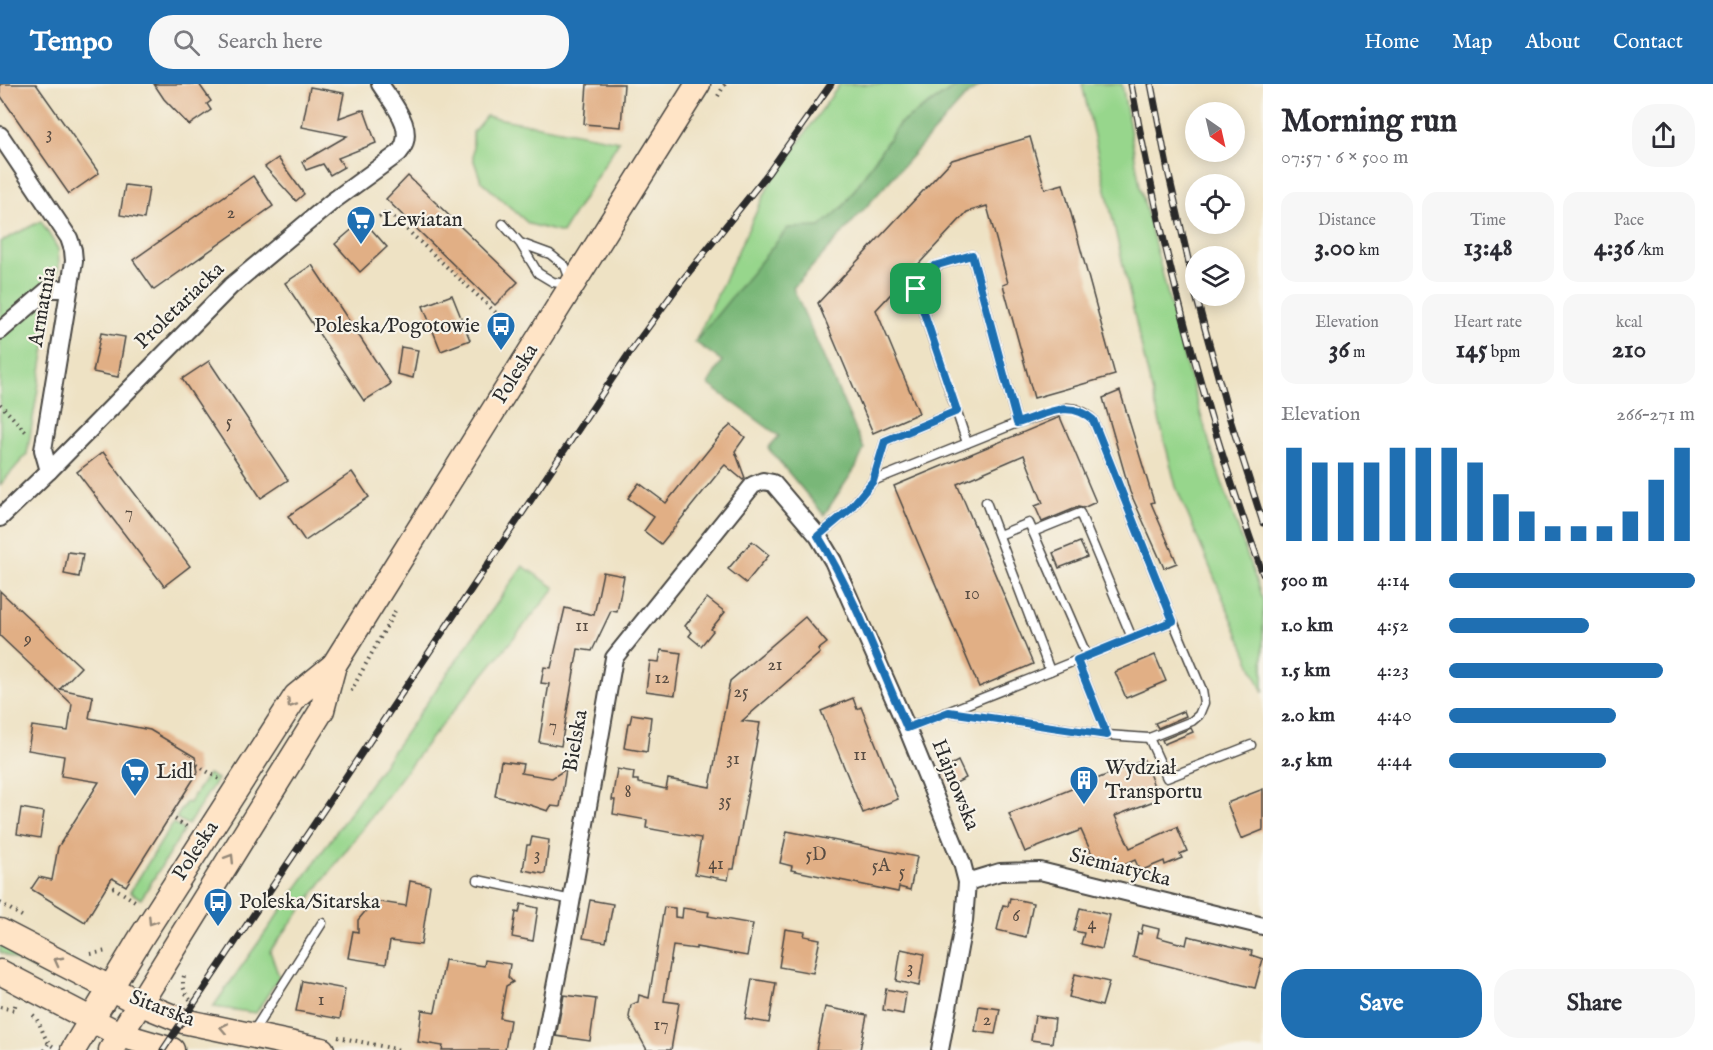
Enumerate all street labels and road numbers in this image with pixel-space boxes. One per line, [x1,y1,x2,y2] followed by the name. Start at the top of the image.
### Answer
[129,256,231,355] street label: Proletariacka
[23,264,63,350] street label: Armatnia
[487,338,545,409] street label: Poleska
[557,707,595,774] street label: Bielska
[925,735,986,835] street label: Hajnowska
[167,815,226,886] street label: Poleska
[1067,842,1174,894] street label: Siemiatycka
[125,984,199,1034] street label: Sitarska

